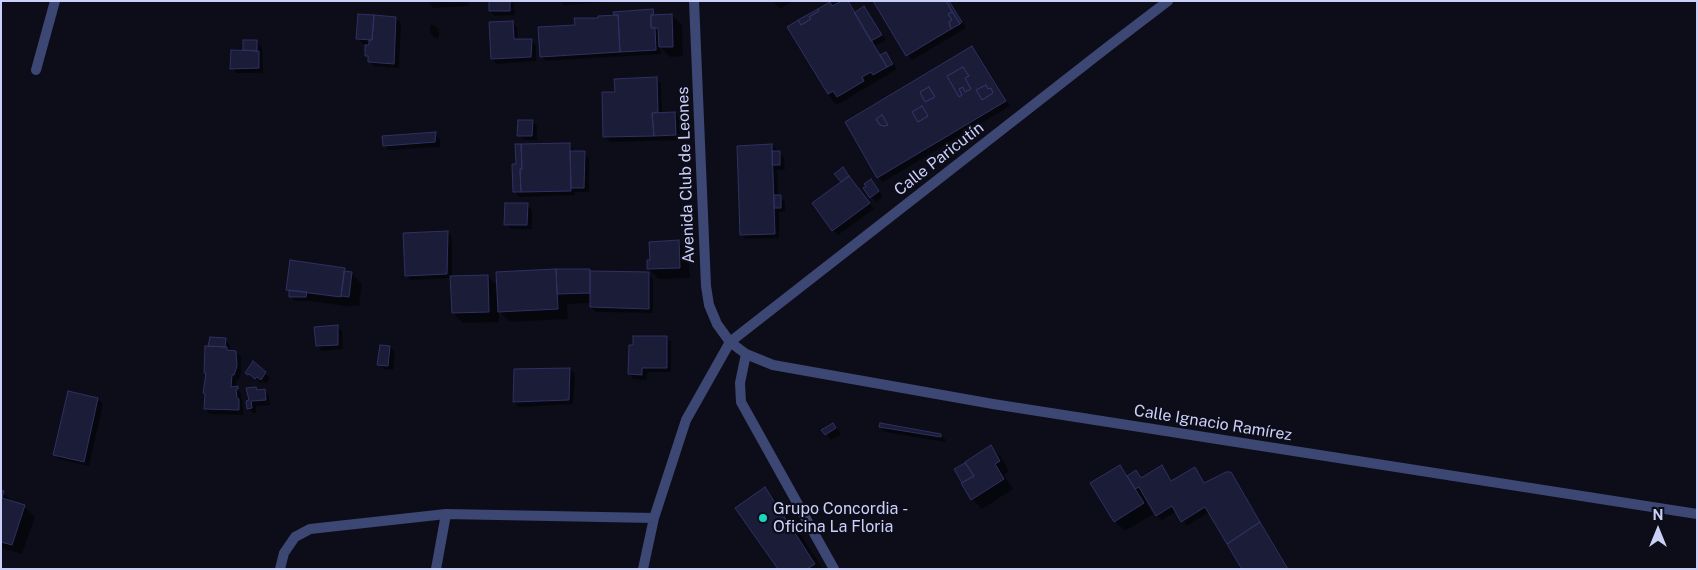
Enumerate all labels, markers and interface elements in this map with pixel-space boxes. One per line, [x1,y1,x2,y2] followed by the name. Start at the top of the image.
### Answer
[673,86,699,264] street label: Avenida Club de Leones
[890,118,988,200] street label: Calle Paricutín
[1133,401,1293,445] street label: Calle Ignacio Ramírez
[773,499,908,537] place label: Grupo Concordia - Oficina La Floria
[1633,505,1683,555] north arrow
[1653,507,1663,523] text: N
[757,512,769,524] marker: Grupo Concordia - Oficina La Floria

